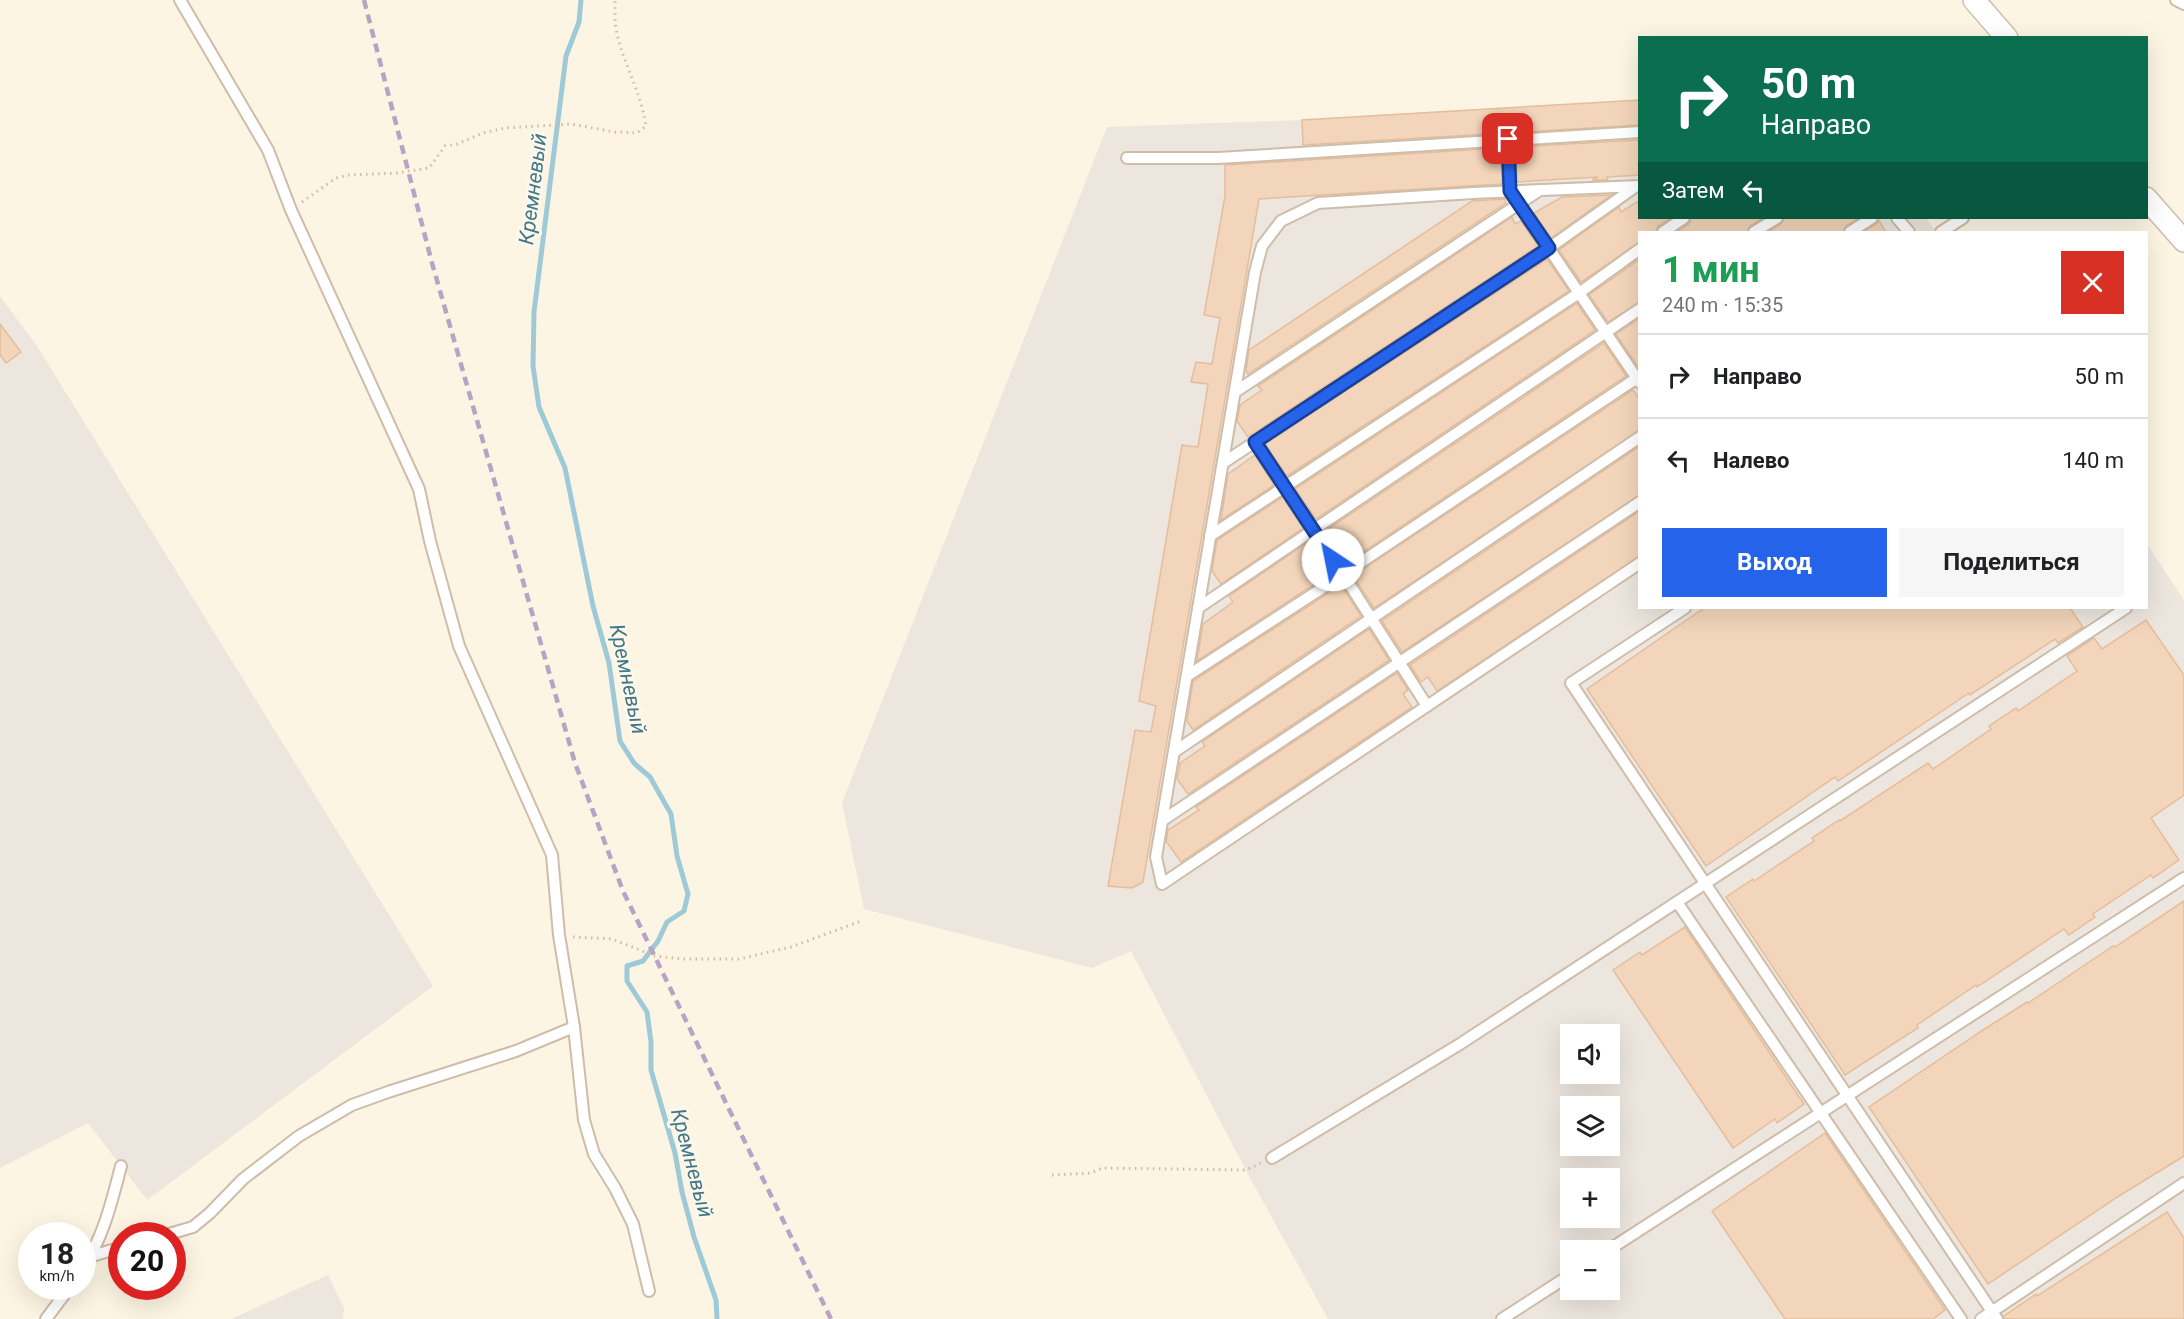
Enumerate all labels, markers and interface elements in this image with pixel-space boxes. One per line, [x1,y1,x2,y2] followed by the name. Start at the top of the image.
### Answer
[1761,59,1856,108] text: 50 m
[1662,60,1740,138] icon: right
[1761,109,1871,141] text: Направо
[1482,113,1533,164] pin
[1491,122,1524,155] icon: arrive
[514,132,552,246] water label: Кремневый
[1737,174,1770,207] icon: left
[1662,178,1725,203] text: Затем
[1662,249,1760,291] text: 1 мин
[2061,251,2124,314] button: close
[1662,293,1783,317] text: 240 m · 15:35
[1662,360,1695,393] icon: right
[1713,364,1802,389] text: Направо
[2075,364,2124,389] text: 50 m
[1662,444,1695,477] icon: left
[1713,448,1790,473] text: Налево
[2062,448,2124,473] text: 140 m
[1301,528,1365,592] position arrow
[1662,528,1887,597] button: Выход
[1899,528,2124,597] button: Поделиться
[605,622,651,737] water label: Кремневый
[1560,1024,1620,1300] map controls
[1560,1024,1620,1084] button: sound
[1560,1096,1620,1156] button: layers
[666,1106,718,1220] water label: Кремневый
[1560,1168,1620,1228] button: +
[108,1222,186,1300] speed limit sign: 20
[40,1236,74,1271] text: 18
[1560,1240,1620,1300] button: −
[39,1267,75,1285] text: km/h

